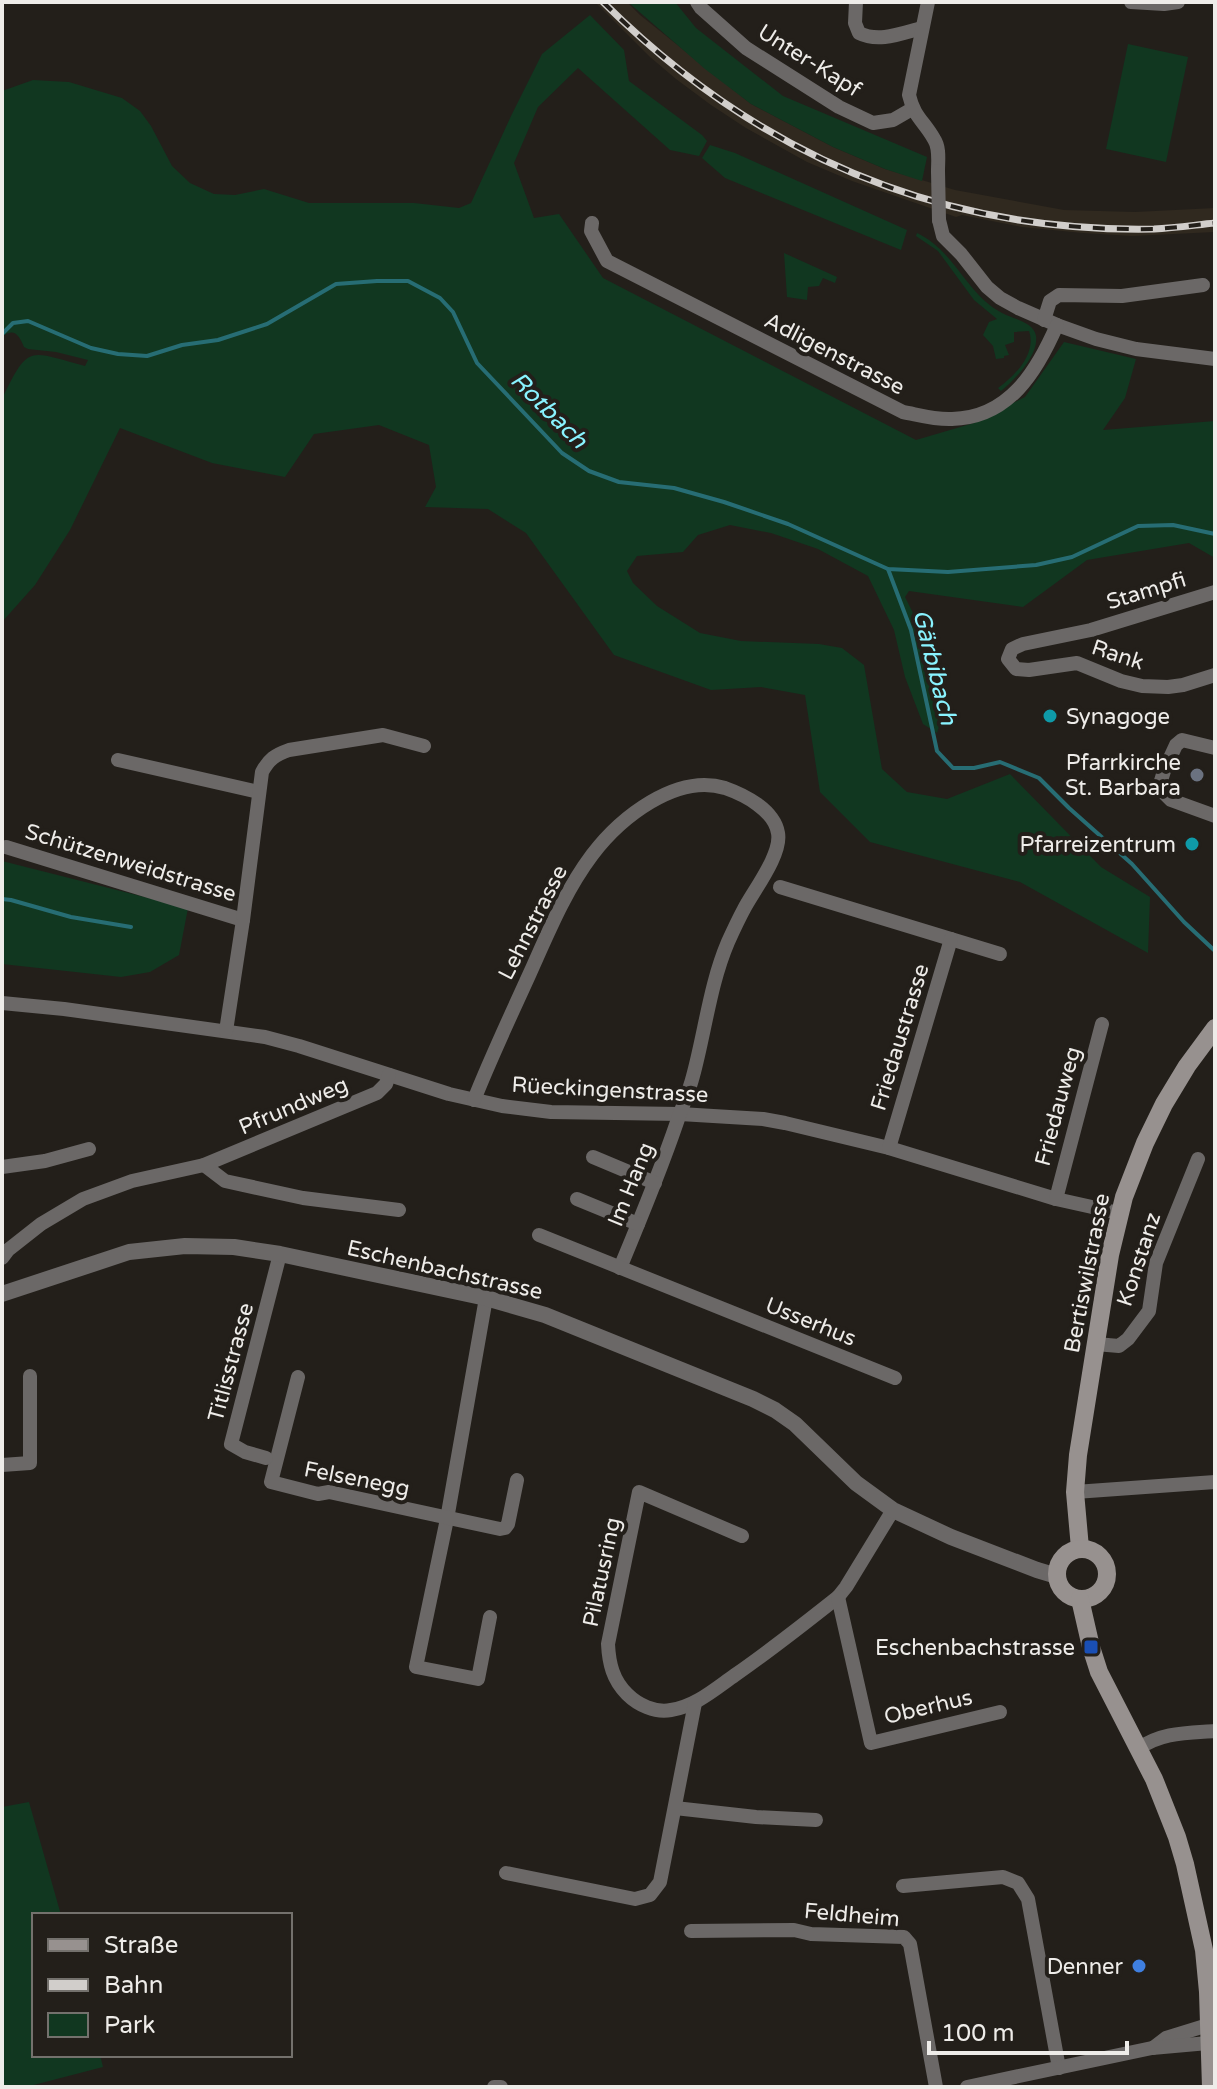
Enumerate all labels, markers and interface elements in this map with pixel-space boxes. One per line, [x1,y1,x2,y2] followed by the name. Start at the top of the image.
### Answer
[753,19,866,103] street label: Unter-Kapf
[760,307,909,400] street label: Adligenstrasse
[504,366,594,456] water label: Rotbach
[1103,567,1189,615] street label: Stampfi
[906,606,963,729] water label: Gärbibach
[1088,634,1147,676] street label: Rank
[1066,704,1170,730] place label: Synagoge
[1041,707,1059,725] marker: Synagoge
[1065,750,1181,801] place label: Pfarrkirche St. Barbara
[1188,766,1206,784] marker: Pfarrkirche St. Barbara
[22,818,239,907] street label: Schützenweidstrasse
[1019,832,1176,858] place label: Pfarreizentrum
[1183,835,1201,853] marker: Pfarreizentrum
[493,861,573,984] street label: Lehnstrasse
[865,961,935,1114] street label: Friedaustrasse
[1030,1044,1086,1169] street label: Friedauweg
[235,1071,352,1141] street label: Pfrundweg
[511,1072,709,1108] street label: Rüeckingenstrasse
[602,1139,660,1230] street label: Im Hang
[1059,1191,1115,1355] street label: Bertiswilstrasse
[1112,1209,1166,1310] street label: Konstanz
[344,1235,545,1305] street label: Eschenbachstrasse
[761,1292,860,1352] street label: Usserhus
[203,1300,259,1424] street label: Titlisstrasse
[302,1456,412,1502] street label: Felsenegg
[578,1515,626,1629] street label: Pilatusring
[875,1635,1075,1661] place label: Eschenbachstrasse
[1082,1638,1100,1656] marker: Eschenbachstrasse
[882,1684,975,1730] street label: Oberhus
[803,1898,901,1932] street label: Feldheim
[32,1913,292,2057] legend
[104,1931,178,1960] text: Straße
[1047,1954,1124,1980] place label: Denner
[1130,1957,1148,1975] marker: Denner
[104,1971,163,2000] text: Bahn
[929,2005,1127,2055] scale bar
[104,2011,155,2040] text: Park
[941,2019,1015,2048] text: 100 m

